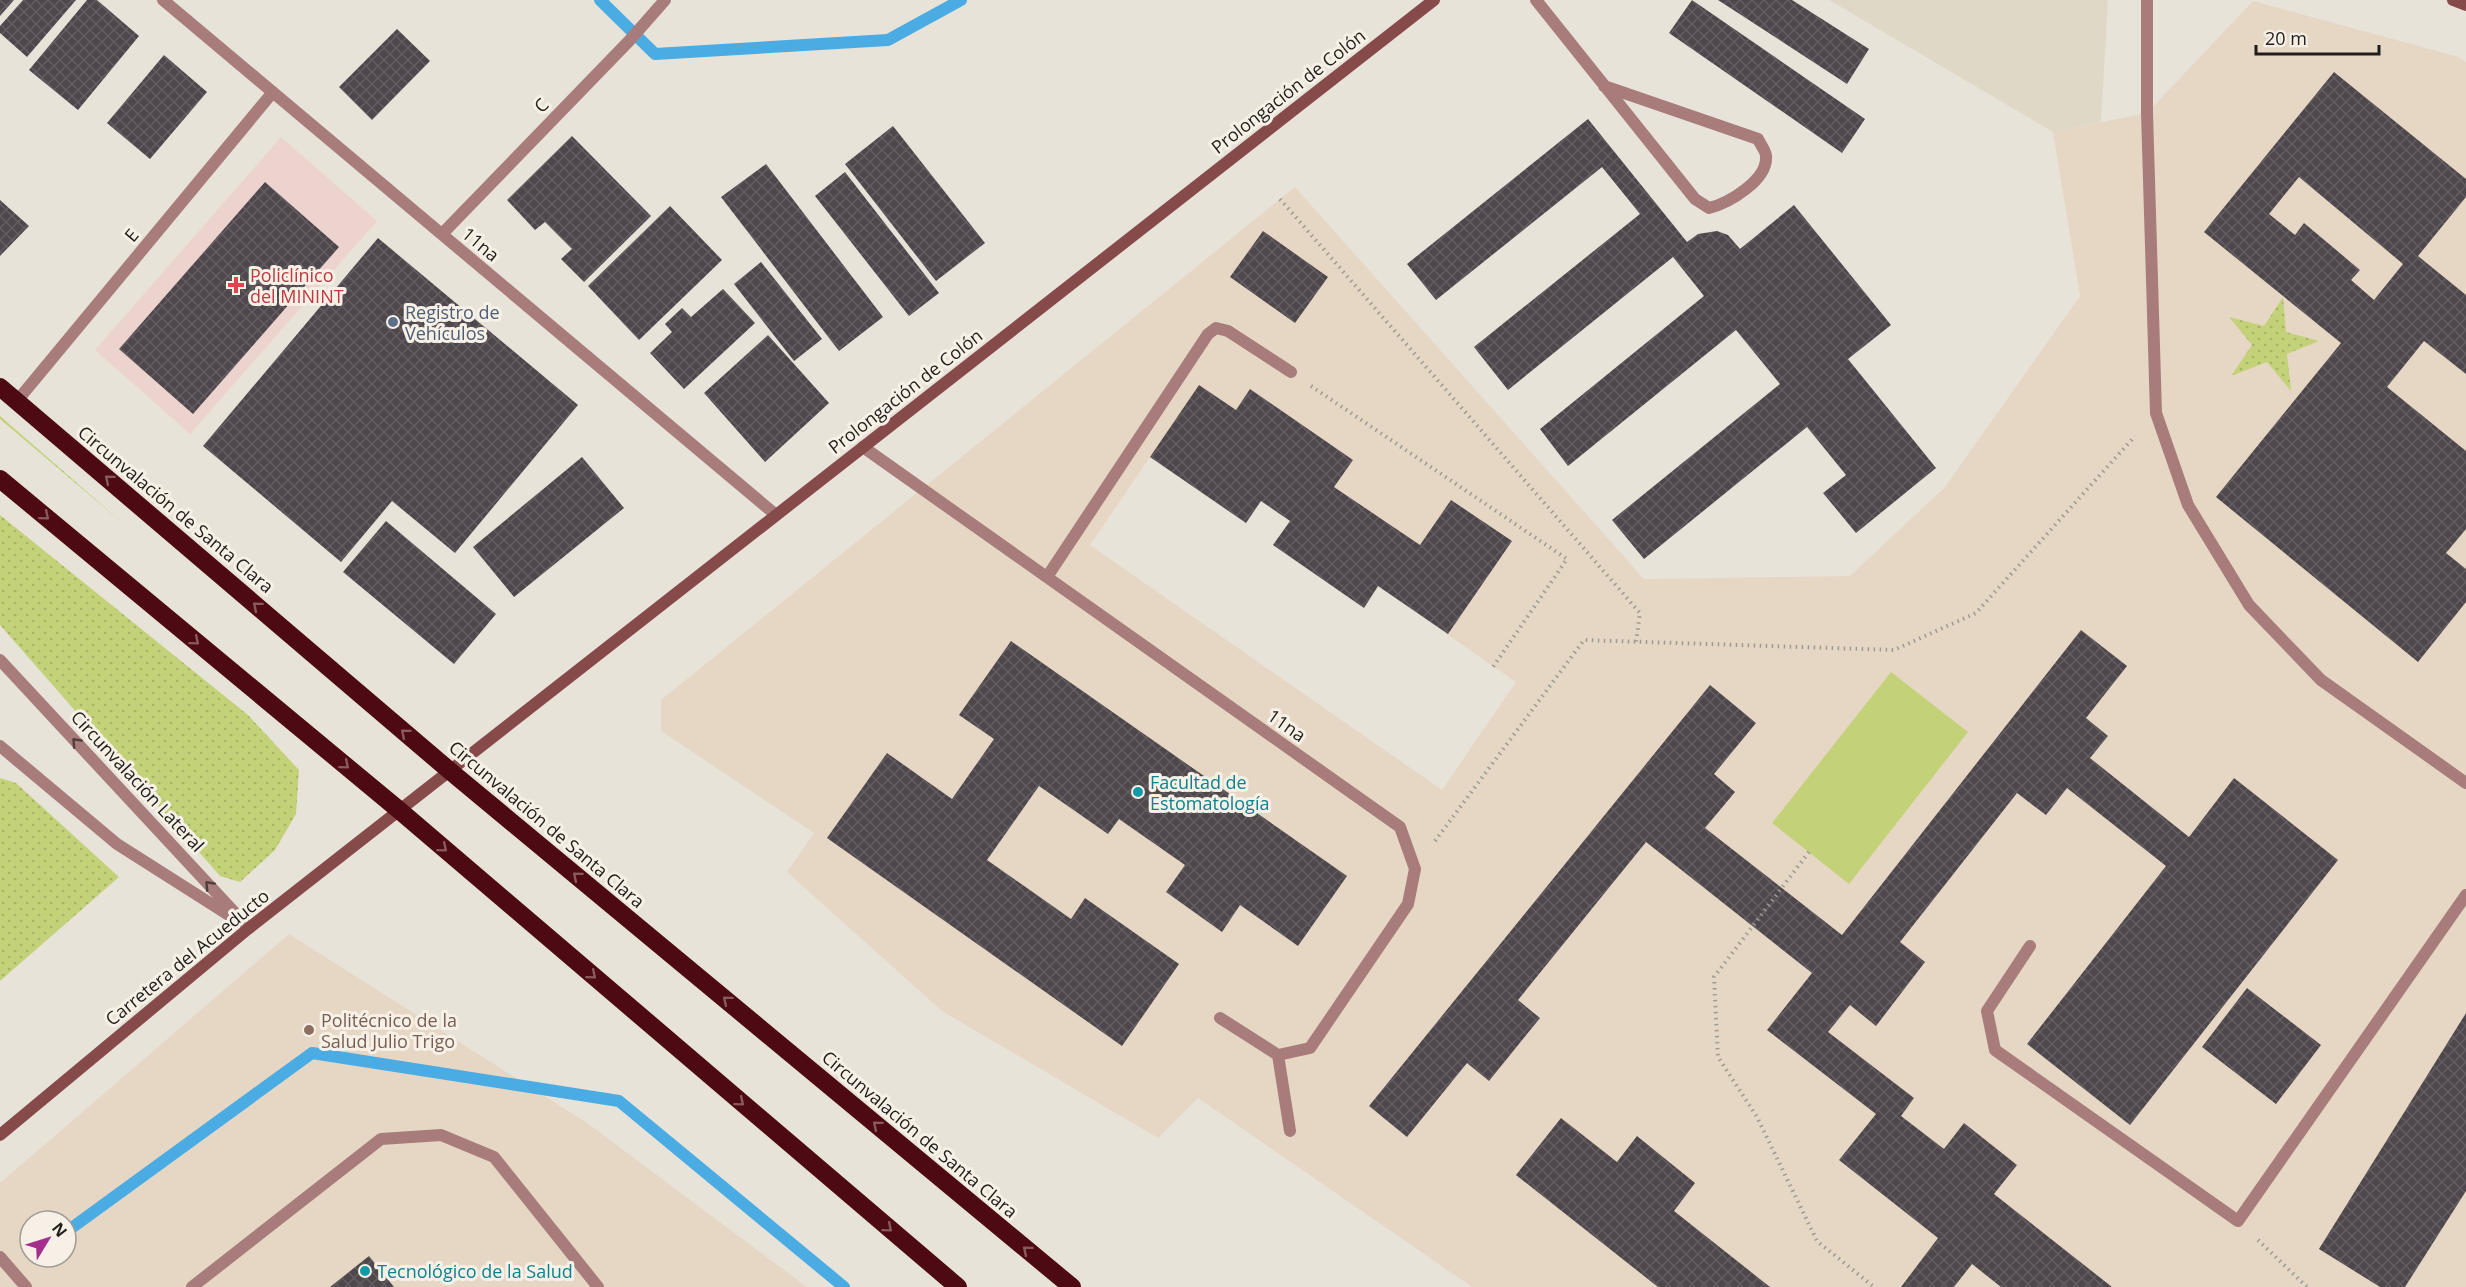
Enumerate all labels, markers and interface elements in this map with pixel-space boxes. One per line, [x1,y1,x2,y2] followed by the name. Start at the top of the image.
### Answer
[2256,18,2379,56] scale bar
[1206,23,1370,159] street label: Prolongación de Colón
[2265,26,2307,50] text: 20 m
[528,93,554,117] street label: C
[457,221,505,267] street label: 11na
[119,223,143,247] street label: E
[250,263,344,308] place label: Policlínico del MININT
[227,276,245,294] marker: Policlínico del MININT
[405,300,500,345] place label: Registro de Vehículos
[386,315,400,329] marker: Registro de Vehículos
[823,323,987,459] street label: Prolongación de Colón
[73,420,279,598] street label: Circunvalación de Santa Clara
[105,476,116,487] one-way arrow
[38,509,49,520] one-way arrow
[253,602,264,613] one-way arrow
[188,633,199,644] one-way arrow
[1263,703,1311,747] street label: 11na
[66,705,210,857] street label: Circunvalación Lateral
[401,729,412,740] one-way arrow
[444,735,650,913] street label: Circunvalación de Santa Clara
[73,738,84,749] one-way arrow
[338,758,349,769] one-way arrow
[1150,770,1269,815] place label: Facultad de Estomatología
[1131,785,1145,799] marker: Facultad de Estomatología
[436,841,447,852] one-way arrow
[572,872,583,883] one-way arrow
[205,881,216,892] one-way arrow
[100,883,274,1031] street label: Carretera del Acueducto
[585,968,596,979] one-way arrow
[722,997,733,1008] one-way arrow
[321,1008,457,1053] place label: Politécnico de la Salud Julio Trigo
[302,1023,316,1037] marker: Politécnico de la Salud Julio Trigo
[817,1045,1023,1223] street label: Circunvalación de Santa Clara
[733,1094,744,1105] one-way arrow
[872,1121,883,1132] one-way arrow
[18,1209,78,1269] north arrow
[47,1218,72,1242] text: N
[882,1221,892,1232] one-way arrow
[1023,1246,1034,1257] one-way arrow
[377,1259,573,1283] place label: Tecnológico de la Salud
[358,1264,372,1278] marker: Tecnológico de la Salud

